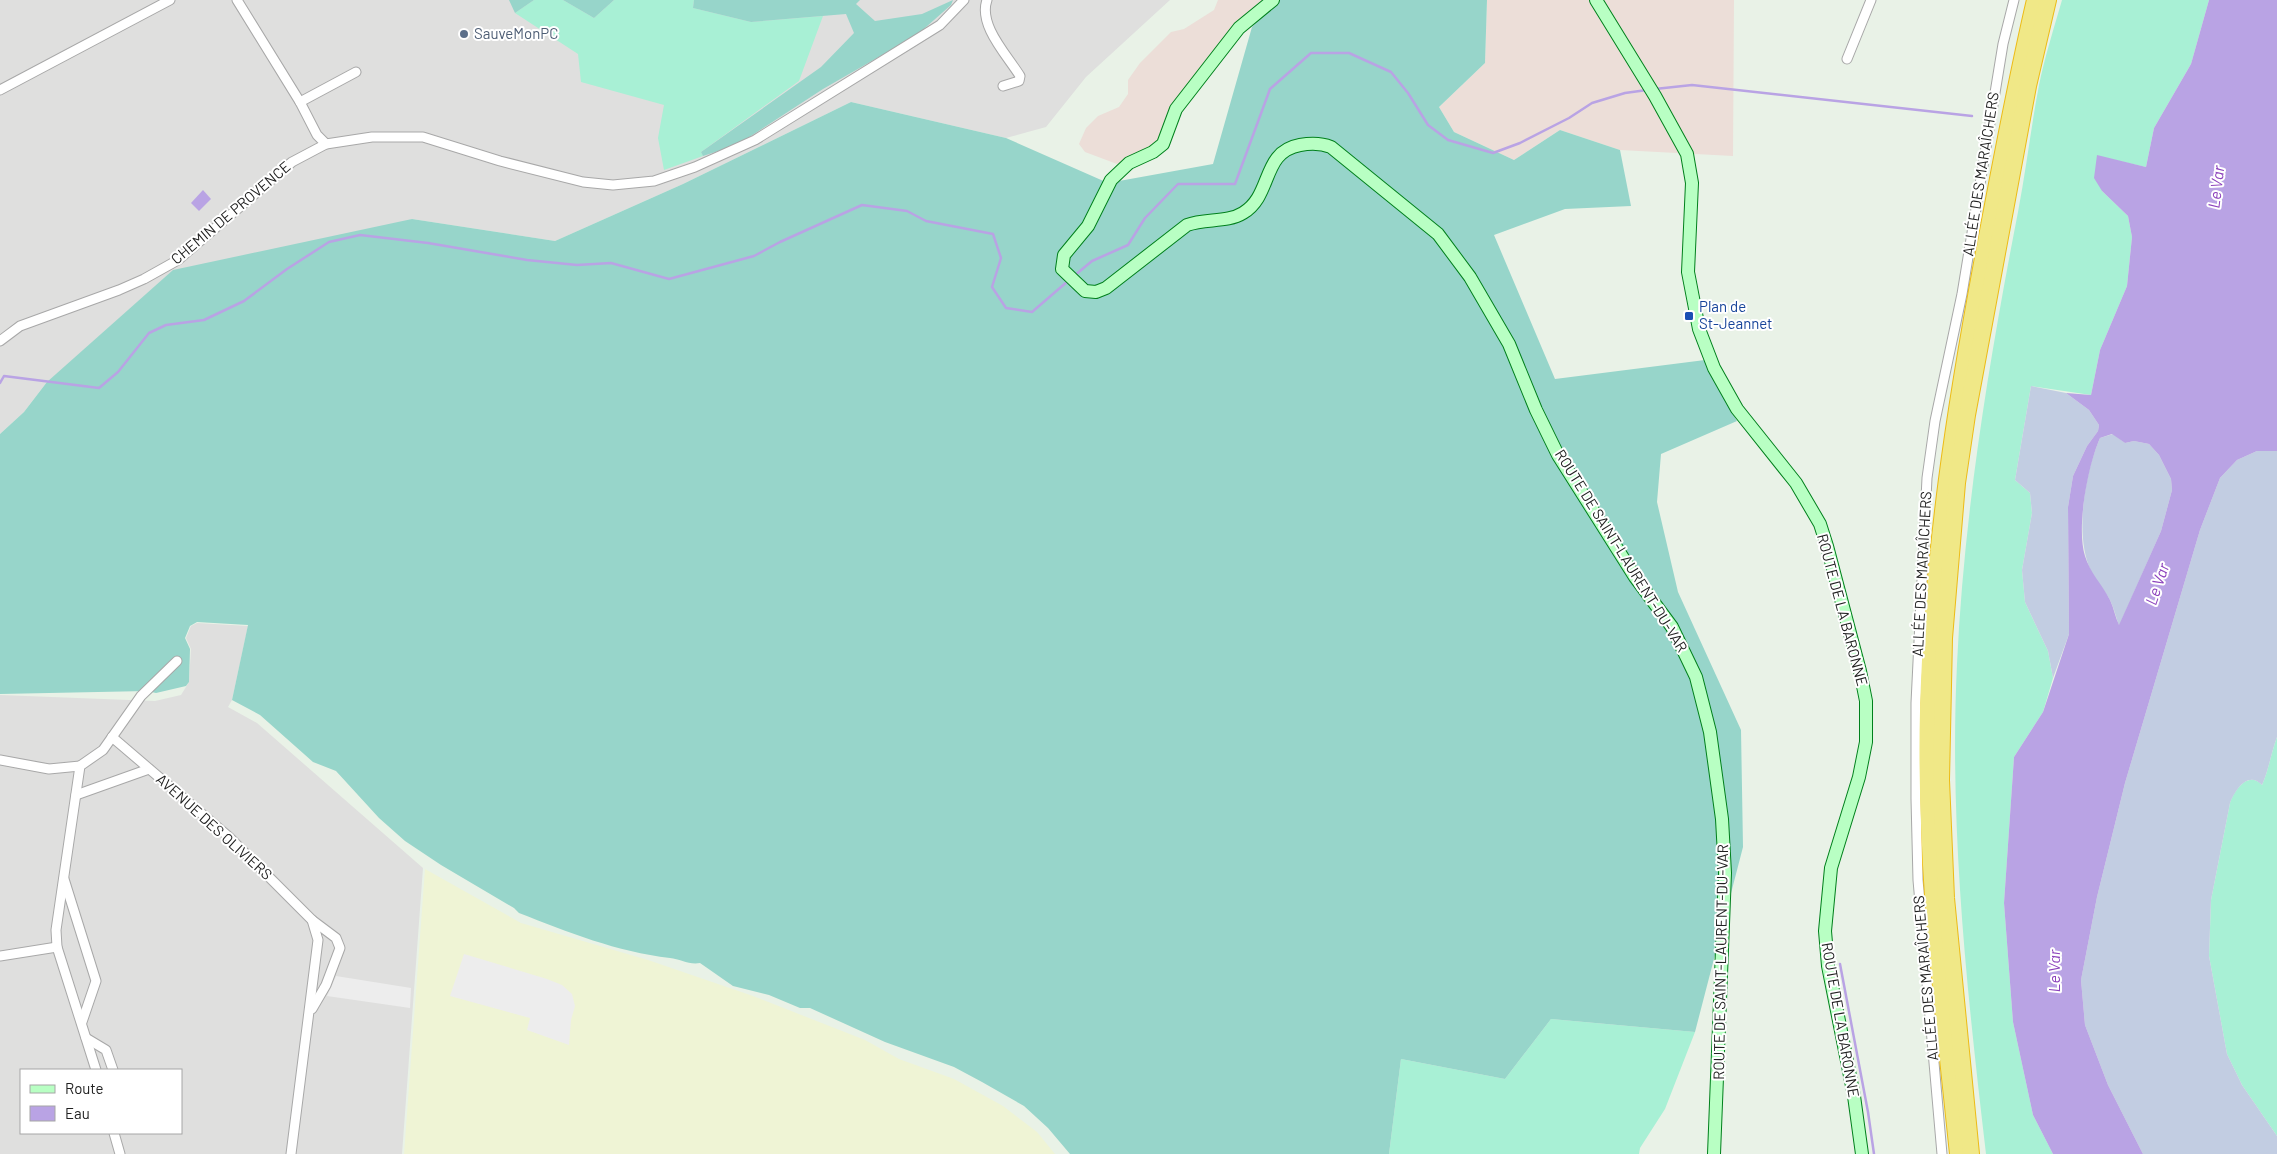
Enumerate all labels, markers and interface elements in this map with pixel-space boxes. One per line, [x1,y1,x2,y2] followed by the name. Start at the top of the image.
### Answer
[474,24,558,42] place label: SauveMonPC
[458,28,470,40] marker: SauveMonPC
[1958,91,2002,257] street label: ALLÉE DES MARAÎCHERS
[167,157,294,267] street label: CHEMIN DE PROVENCE
[2203,163,2228,209] water label: Le Var
[1699,297,1773,332] place label: Plan de St-Jeannet
[1683,310,1695,322] marker: Plan de St-Jeannet
[1552,446,1692,655] street label: ROUTE DE SAINT-LAURENT-DU-VAR
[1908,491,1934,657] street label: ALLÉE DES MARAÎCHERS
[1814,532,1872,688] street label: ROUTE DE LA BARONNE
[2141,559,2173,607] water label: Le Var
[153,770,276,883] street label: AVENUE DES OLIVIERS
[1709,844,1731,1080] street label: ROUTE DE SAINT-LAURENT-DU-VAR
[1909,895,1941,1062] street label: ALLÉE DES MARAÎCHERS
[1818,941,1863,1099] street label: ROUTE DE LA BARONNE
[2044,948,2063,992] water label: Le Var
[20,1069,182,1134] legend
[65,1079,104,1097] text: Route
[65,1104,90,1122] text: Eau

